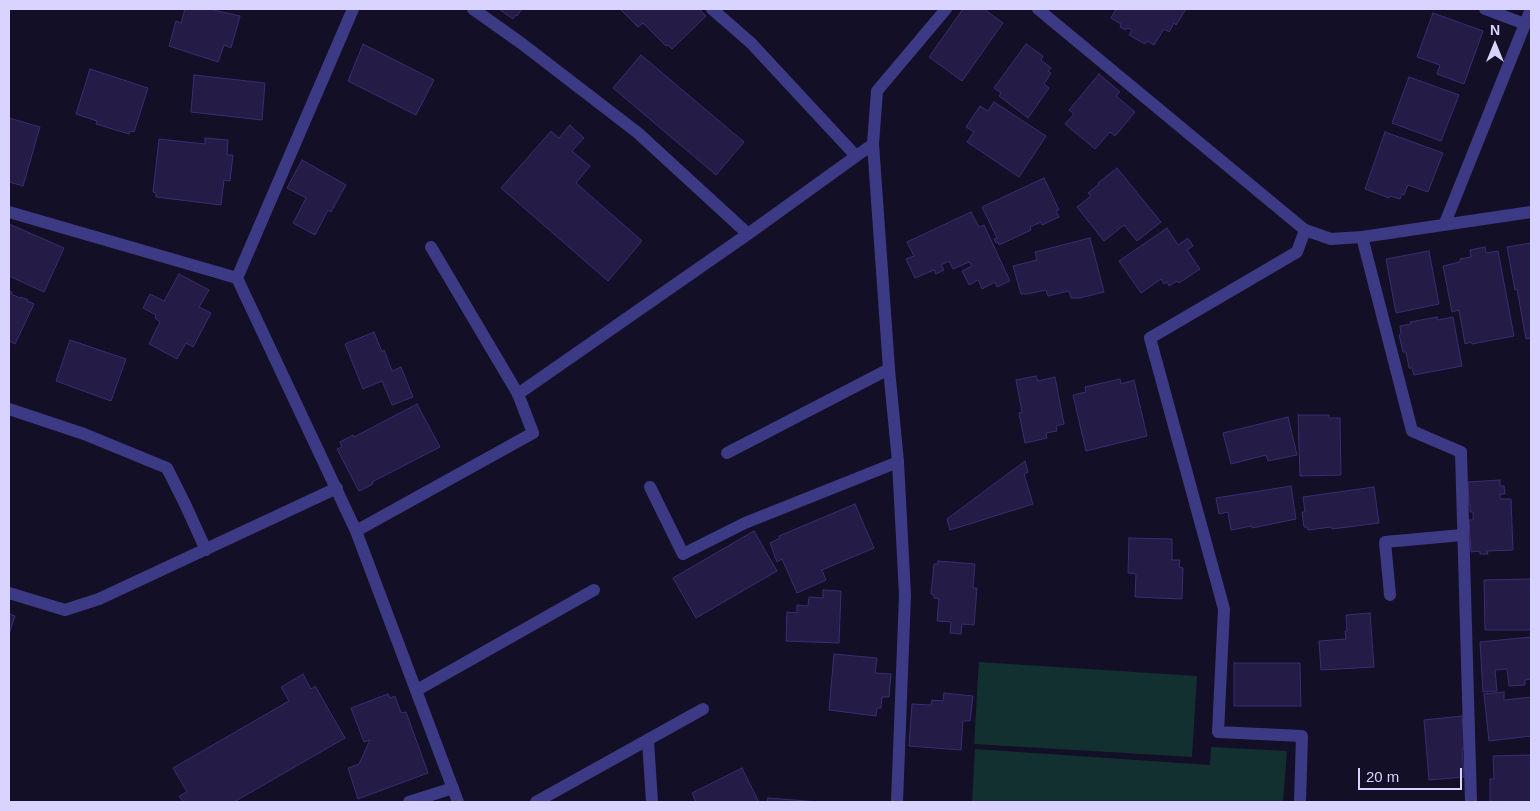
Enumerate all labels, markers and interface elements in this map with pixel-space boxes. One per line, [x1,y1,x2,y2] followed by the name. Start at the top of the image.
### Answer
[1470,20,1520,70] north arrow
[1490,22,1500,38] text: N
[1360,758,1464,790] scale bar
[1366,768,1399,785] text: 20 m

